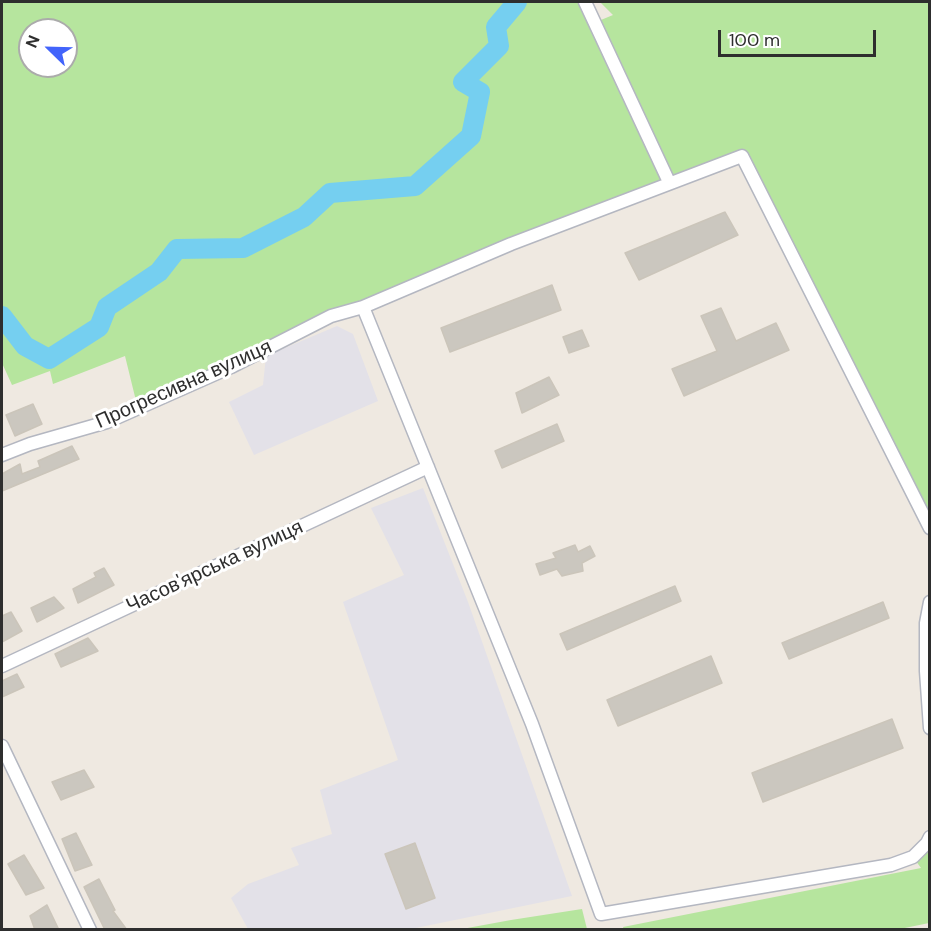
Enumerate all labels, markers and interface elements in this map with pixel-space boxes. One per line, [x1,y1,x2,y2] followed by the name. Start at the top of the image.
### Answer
[18,18,78,78] north arrow
[721,18,878,56] scale bar
[729,28,780,52] text: 100 m
[21,32,45,51] text: N
[92,335,276,435] street label: Прогресивна вулиця
[123,515,307,619] street label: Часов'ярська вулиця

